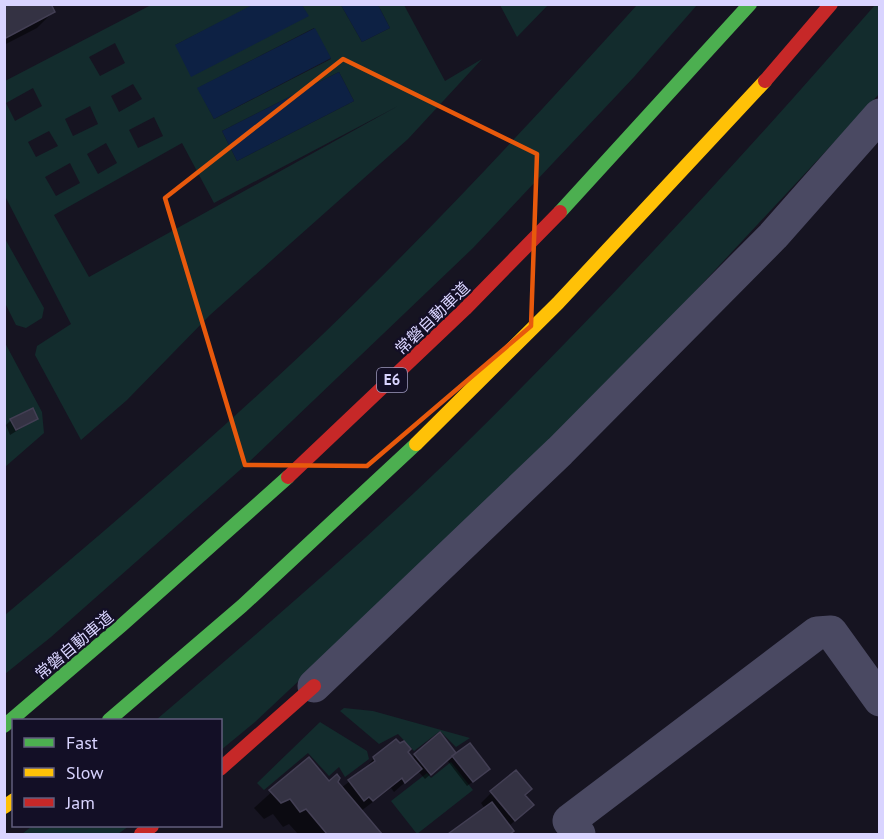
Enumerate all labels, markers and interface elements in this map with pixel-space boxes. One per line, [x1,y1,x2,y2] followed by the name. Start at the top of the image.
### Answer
[391,277,473,359] street label: 常磐自動車道
[377,368,407,392] road number: E6
[31,606,117,684] street label: 常磐自動車道
[12,719,222,827] legend
[66,731,98,754] text: Fast
[66,761,104,784] text: Slow
[65,791,95,814] text: Jam

